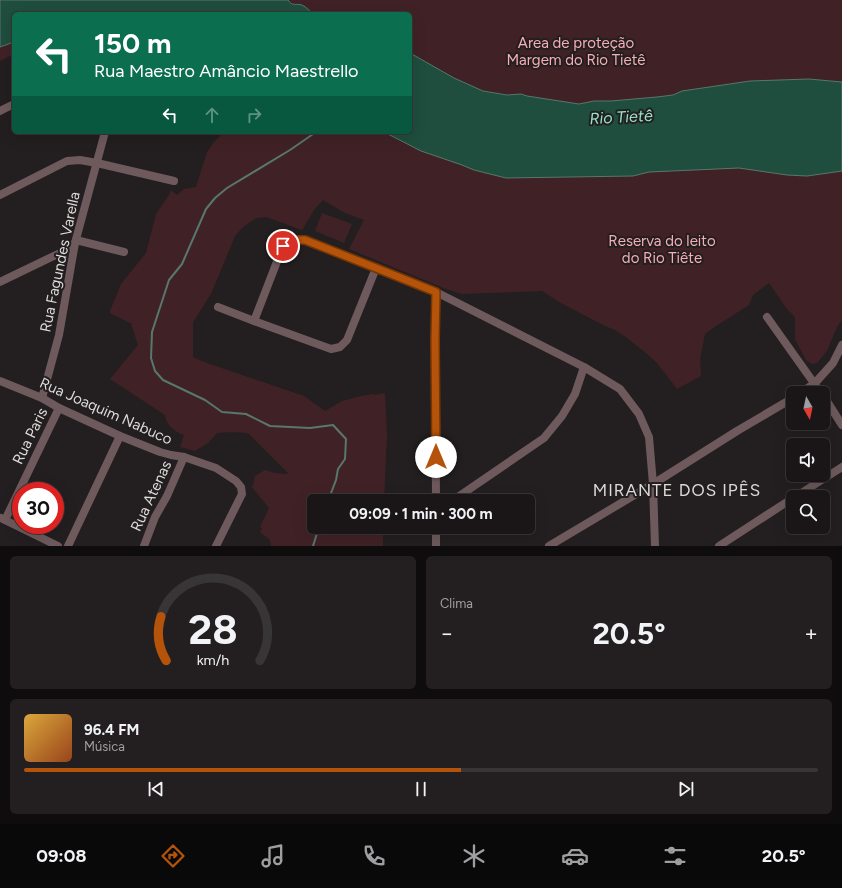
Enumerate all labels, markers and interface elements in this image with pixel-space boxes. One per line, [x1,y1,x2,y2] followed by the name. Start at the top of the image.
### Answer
[94,26,171,60] text: 150 m
[28,28,80,80] icon: left
[506,34,646,69] park label: Area de proteção Margem do Rio Tietê
[94,60,359,82] text: Rua Maestro Amâncio Maestrello
[159,104,181,126] icon: left
[201,104,223,126] icon: ahead
[243,104,265,126] icon: right
[589,106,653,128] water label: Rio Tietê
[36,190,84,334] street label: Rua Fagundes Varella
[266,229,300,263] pin
[608,232,716,267] park label: Reserva do leito do Rio Tiête
[272,235,294,257] icon: arrive
[37,374,175,449] street label: Rua Joaquim Nabuco
[786,386,830,430] north arrow
[786,386,830,534] map controls
[9,405,51,467] street label: Rua Paris
[415,436,457,478] position arrow
[786,438,830,482] button: sound
[127,458,175,534] street label: Rua Atenas
[593,480,761,500] district label: MIRANTE DOS IPÊS
[12,482,64,534] speed limit sign: 30
[786,490,830,534] button: search
[349,505,493,523] text: 09:09 · 1 min · 300 m
[440,596,473,611] text: Clima
[188,603,238,653] text: 28
[592,615,666,652] text: 20.5°
[440,620,454,647] text: −
[804,620,818,647] text: +
[197,650,229,668] text: km/h
[84,721,139,739] text: 96.4 FM
[84,739,125,754] text: Música
[145,778,167,800] icon: previous
[410,778,432,800] icon: pause
[675,778,697,800] icon: next
[159,842,187,870] icon: directions
[259,842,287,870] icon: music
[360,842,388,870] icon: phone
[460,842,488,870] icon: climate
[561,842,589,870] icon: car
[661,842,689,870] icon: filters
[36,845,86,867] text: 09:08
[762,845,806,867] text: 20.5°

